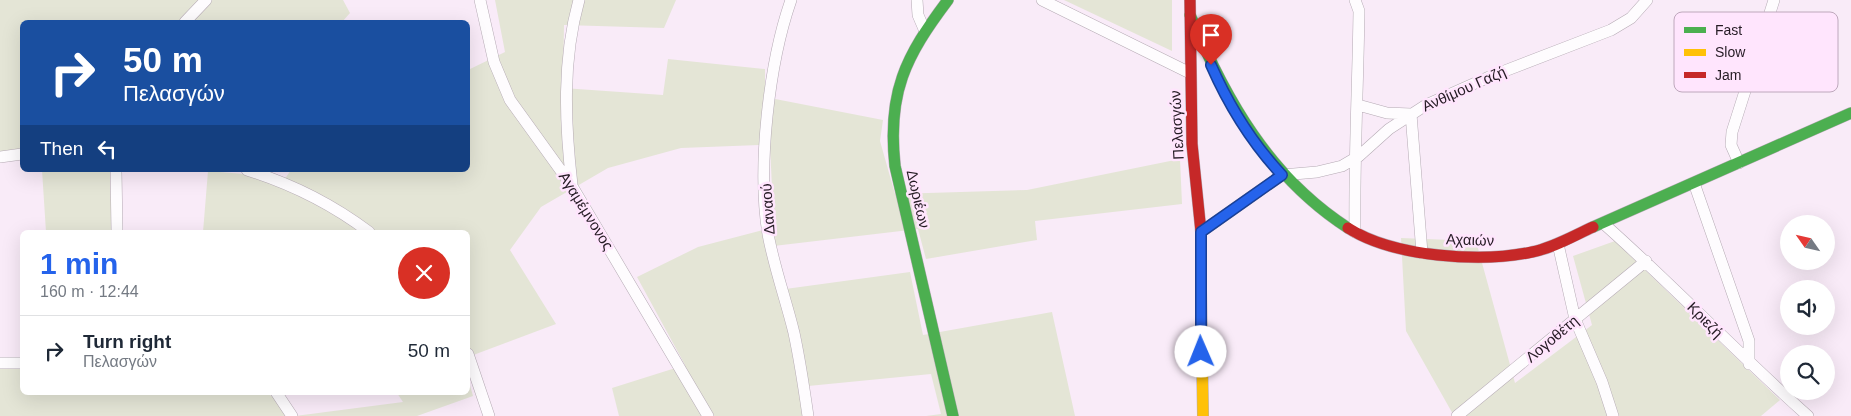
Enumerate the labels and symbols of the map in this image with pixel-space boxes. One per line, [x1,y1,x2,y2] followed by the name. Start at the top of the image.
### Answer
[1674,12,1838,92] legend
[1190,14,1232,65] pin
[1715,22,1742,38] text: Fast
[1715,44,1746,60] text: Slow
[1419,62,1508,115] street label: Ανθίμου Γαζή
[1715,67,1741,83] text: Jam
[1166,90,1187,160] street label: Πελασγών
[904,168,933,230] street label: Δωριέων
[556,169,617,253] street label: Αγαμέμνονος
[757,183,778,235] street label: Δαναού
[1780,215,1835,270] north arrow
[1446,230,1495,249] street label: Αχαιών
[1684,298,1727,341] street label: Κριεζή
[1522,312,1581,366] street label: Λογοθέτη
[1174,325,1226,377] position arrow

